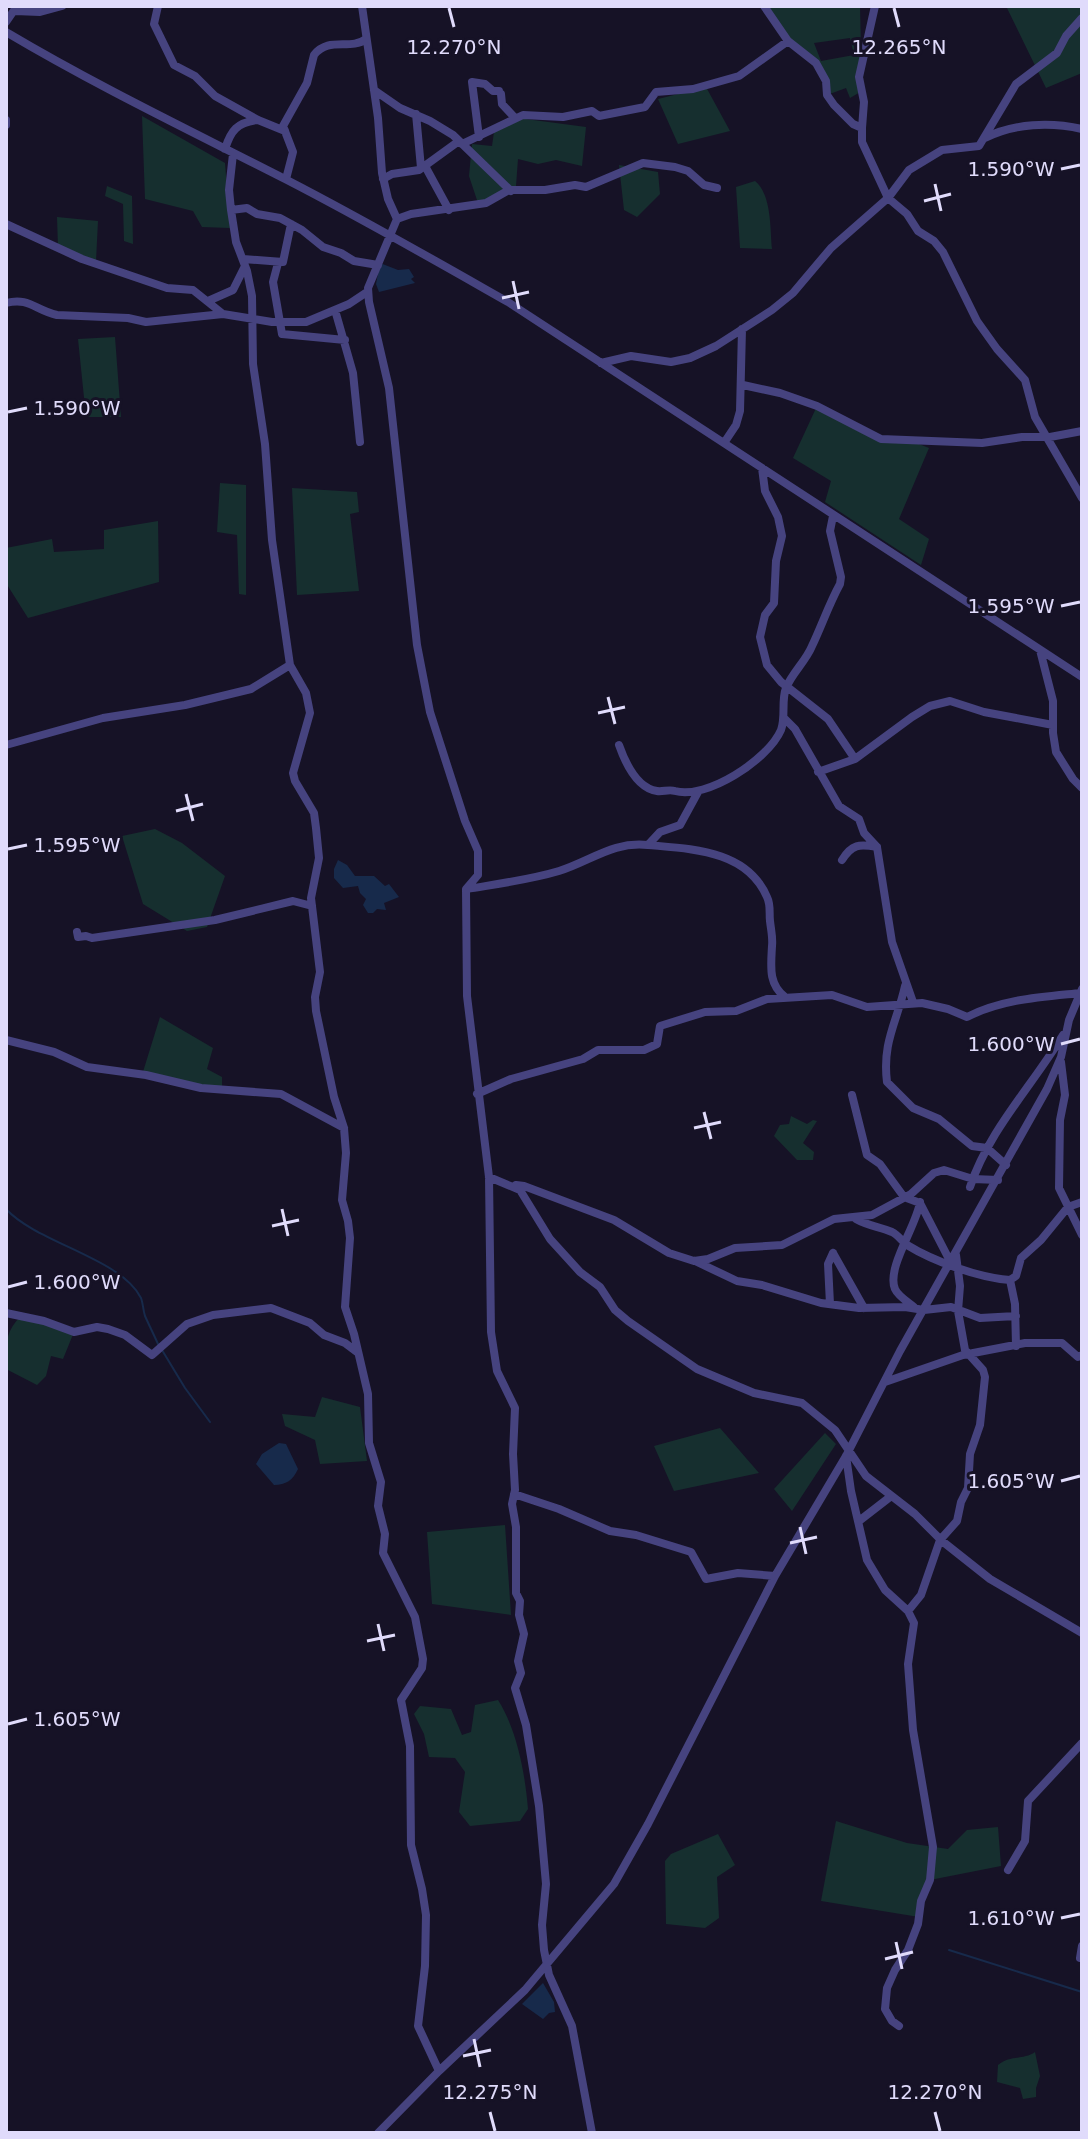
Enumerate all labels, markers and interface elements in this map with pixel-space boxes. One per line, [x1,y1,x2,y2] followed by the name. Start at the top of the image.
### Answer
[407,35,501,59] text: 12.270°N
[852,35,946,59] text: 12.265°N
[967,157,1055,181] text: 1.590°W
[33,396,121,420] text: 1.590°W
[967,594,1055,618] text: 1.595°W
[33,833,121,857] text: 1.595°W
[967,1032,1055,1056] text: 1.600°W
[33,1270,121,1294] text: 1.600°W
[967,1469,1055,1493] text: 1.605°W
[33,1707,121,1731] text: 1.605°W
[967,1906,1055,1930] text: 1.610°W
[443,2080,537,2104] text: 12.275°N
[888,2080,982,2104] text: 12.270°N

